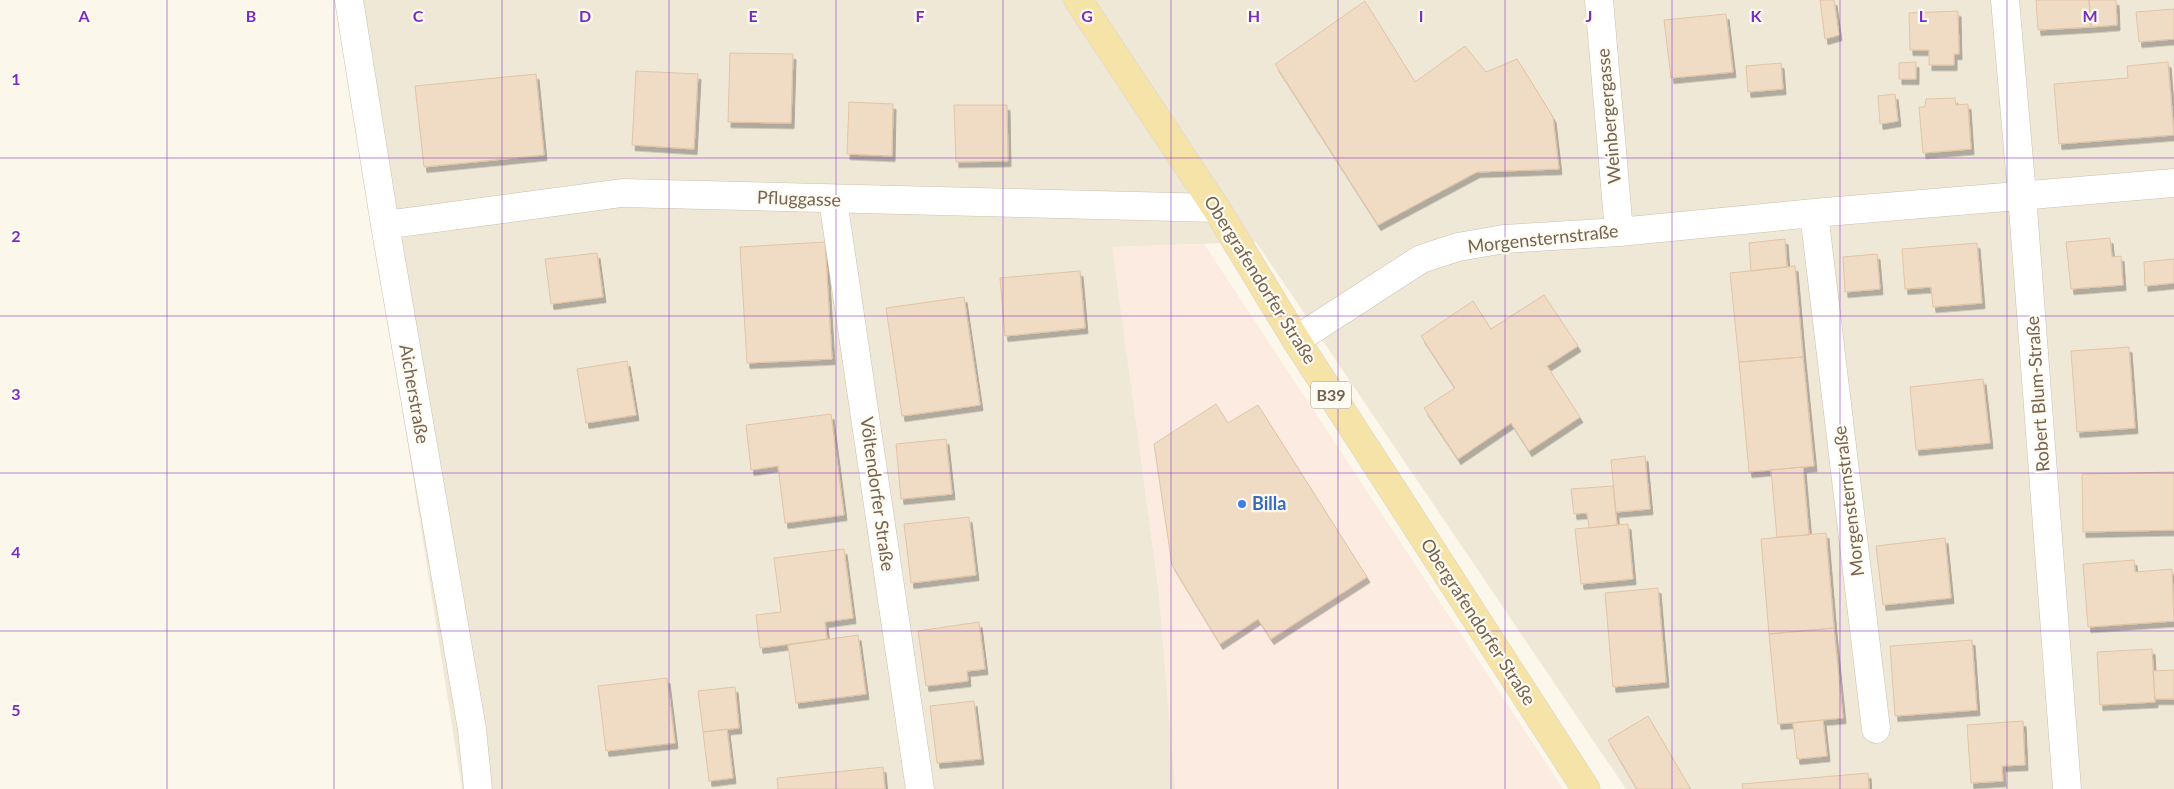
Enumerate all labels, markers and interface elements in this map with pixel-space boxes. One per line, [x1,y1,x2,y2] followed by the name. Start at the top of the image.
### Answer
[77,6,90,25] text: A
[246,6,256,25] text: B
[413,6,424,25] text: C
[579,6,591,25] text: D
[748,6,758,25] text: E
[915,6,925,25] text: F
[1081,6,1093,25] text: G
[1248,6,1260,25] text: H
[1419,6,1423,25] text: I
[1586,6,1592,25] text: J
[1751,6,1763,25] text: K
[1919,6,1928,25] text: L
[2082,6,2098,25] text: M
[1591,47,1625,185] street label: Weinbergergasse
[11,69,21,88] text: 1
[757,186,841,210] street label: Pfluggasse
[1200,191,1322,368] street label: Obergrafendorfer Straße
[1466,219,1619,257] street label: Morgensternstraße
[11,226,21,245] text: 2
[2021,315,2053,473] street label: Robert Blum-Straße
[395,342,435,445] street label: Aicherstraße
[1311,382,1351,408] road number: B39
[11,384,21,403] text: 3
[856,415,900,572] street label: Völtendorfer Straße
[1828,425,1868,578] street label: Morgensternstraße
[1252,492,1286,514] place label: Billa
[1236,498,1248,510] marker: Billa
[1417,534,1541,709] street label: Obergrafendorfer Straße
[11,542,21,561] text: 4
[11,700,21,719] text: 5

